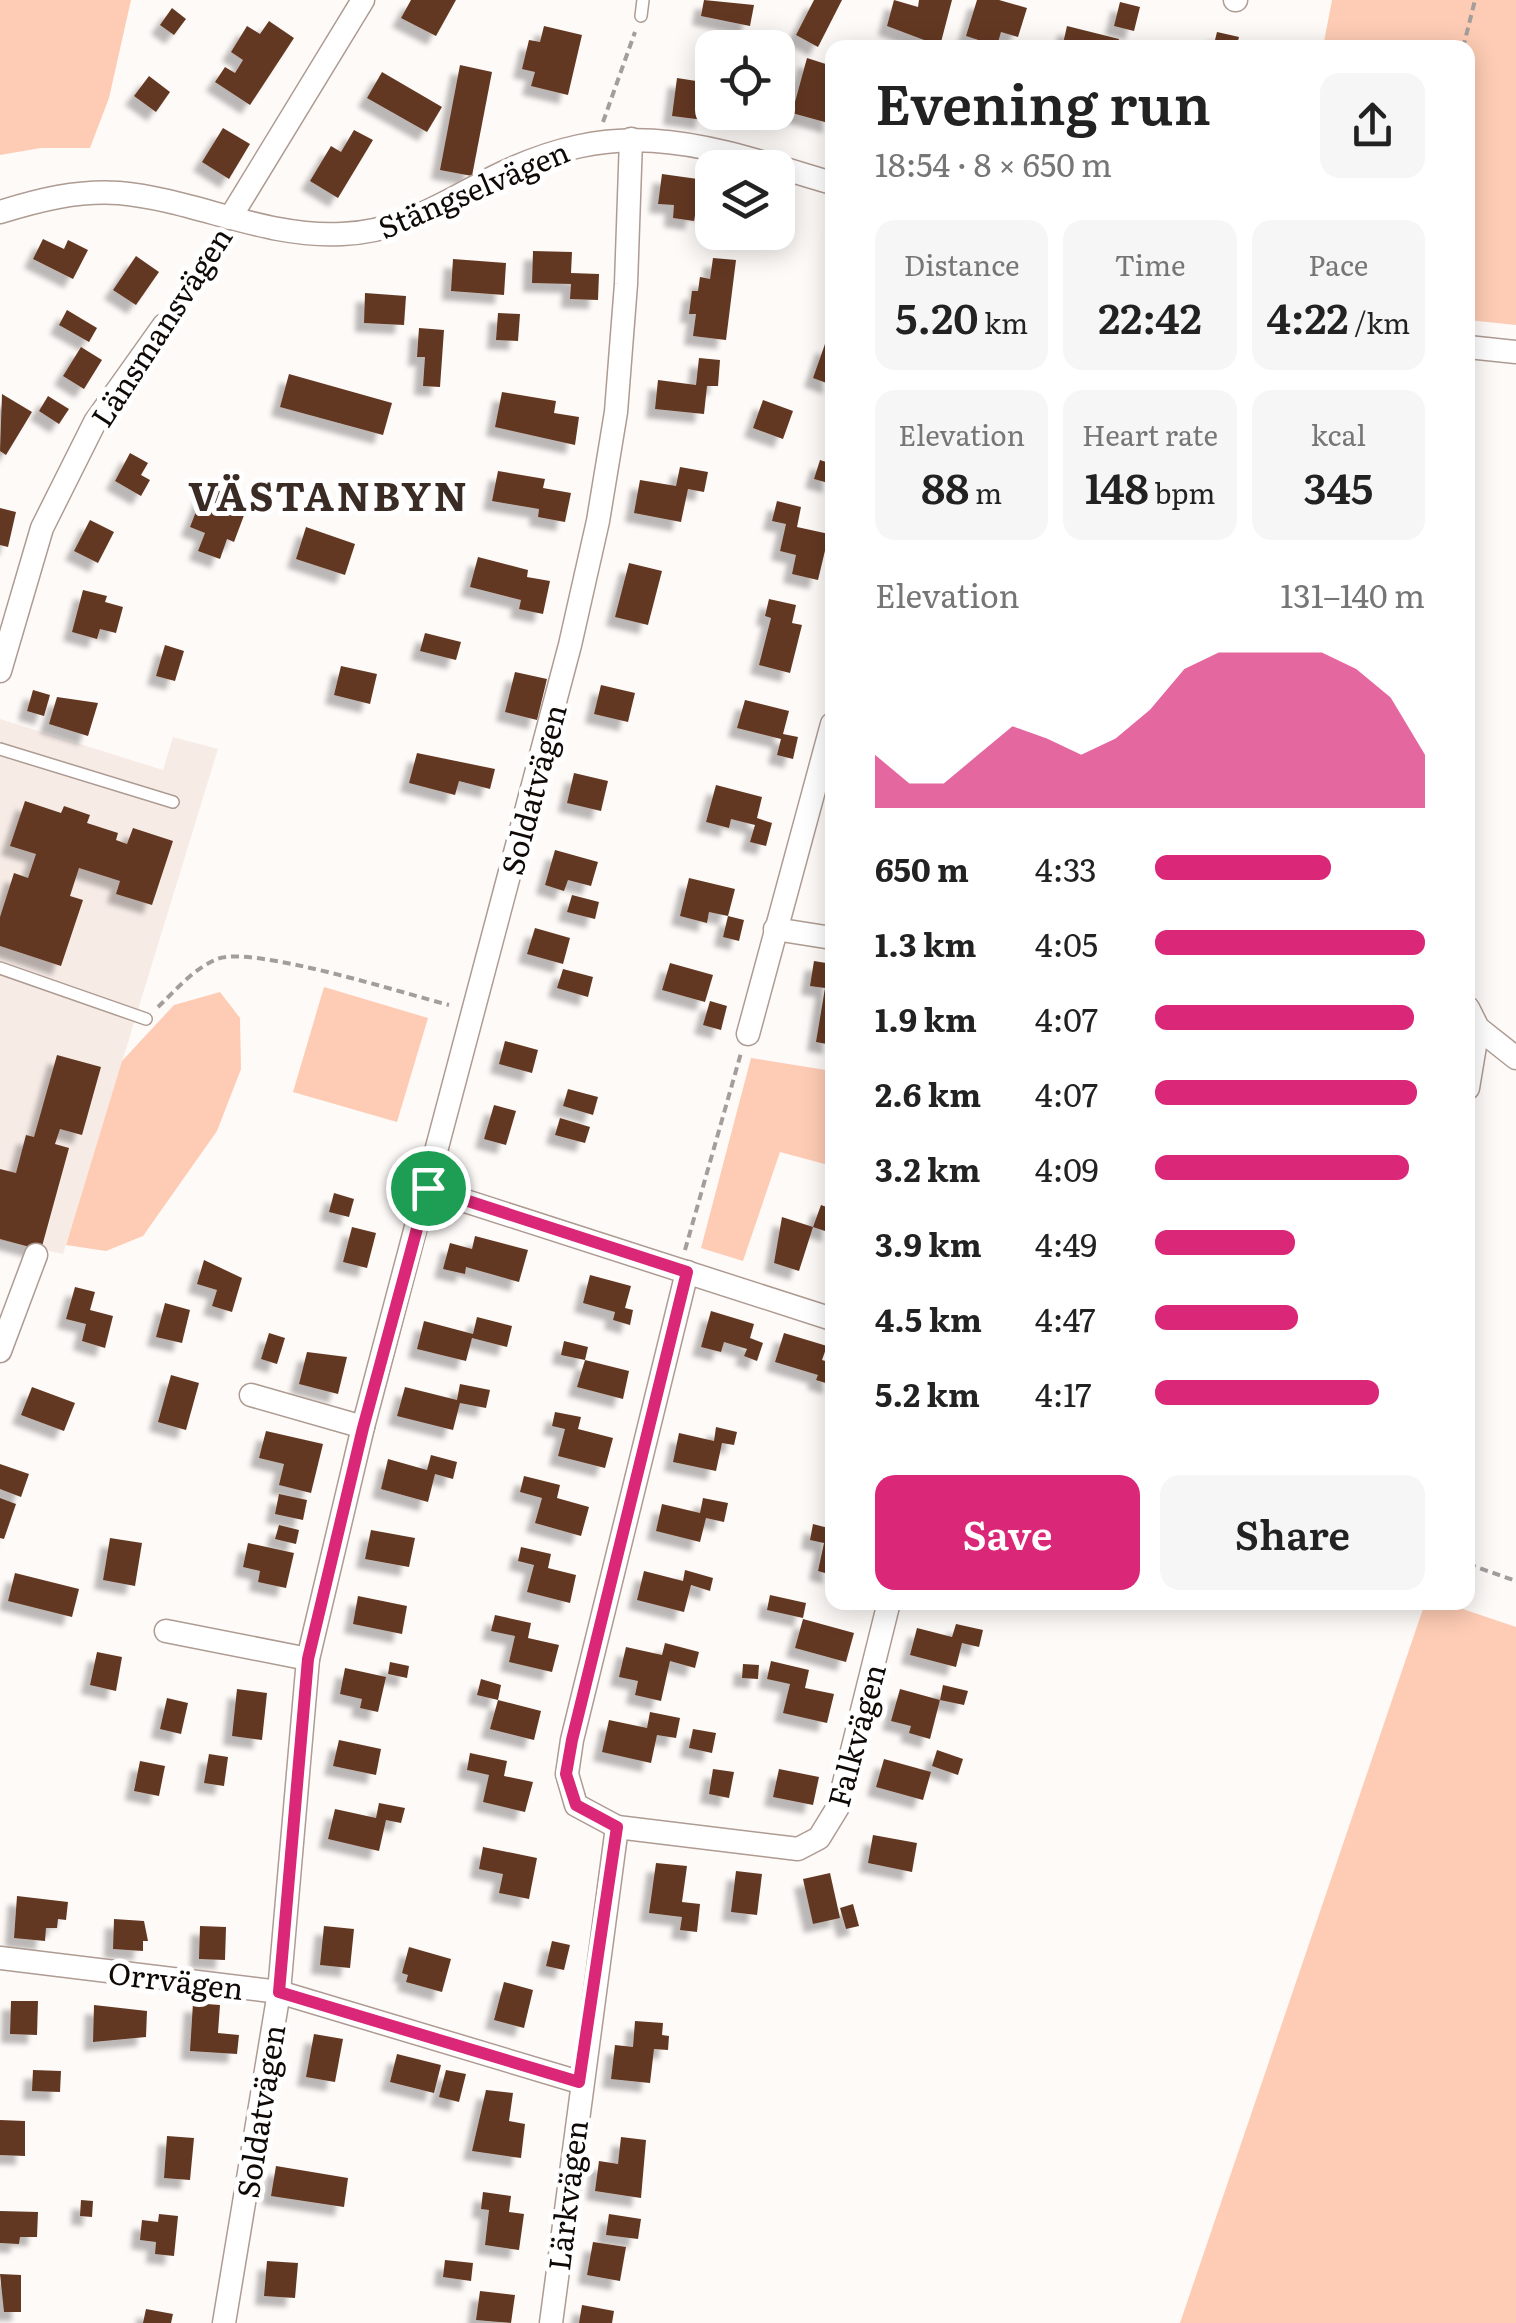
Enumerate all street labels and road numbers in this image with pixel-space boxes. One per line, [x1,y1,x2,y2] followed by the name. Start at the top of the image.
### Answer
[371,128,575,248] street label: Stängselvägen
[79,217,241,435] street label: Länsmansvägen
[488,699,576,879] street label: Soldatvägen
[815,1659,895,1811] street label: Falkvägen
[106,1949,246,2009] street label: Orrvägen
[224,2021,294,2201] street label: Soldatvägen
[535,2117,597,2273] street label: Lärkvägen

